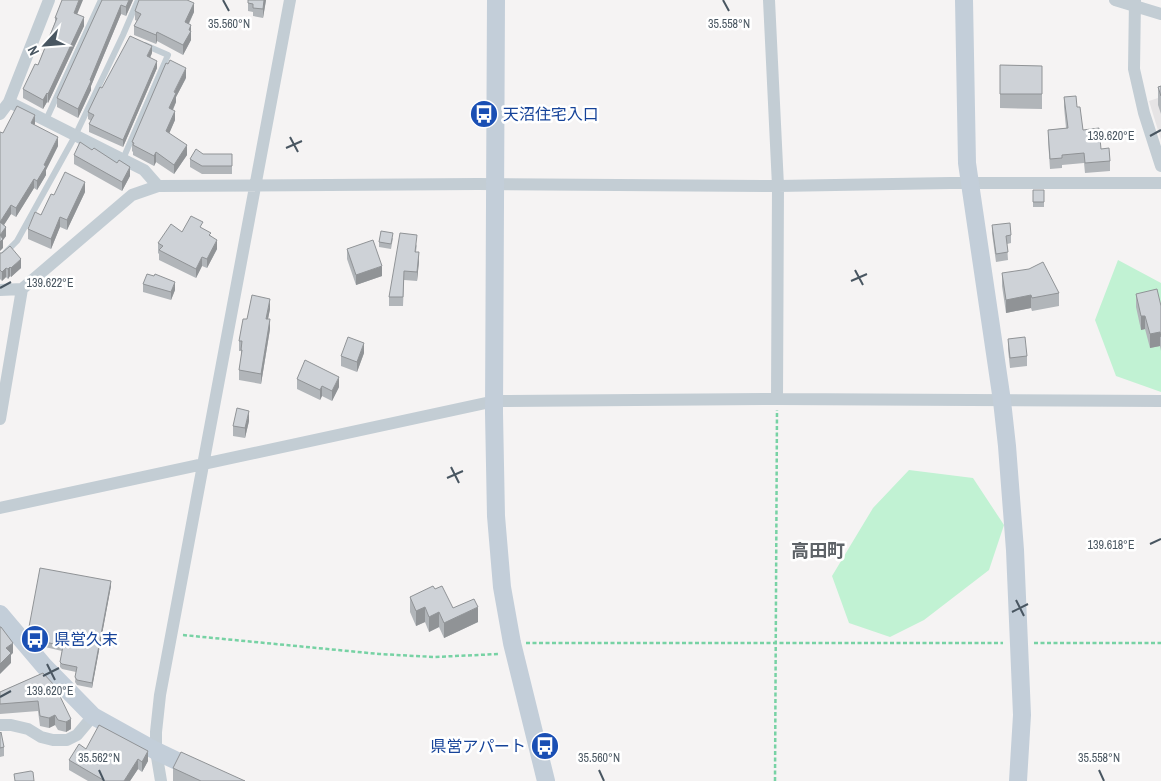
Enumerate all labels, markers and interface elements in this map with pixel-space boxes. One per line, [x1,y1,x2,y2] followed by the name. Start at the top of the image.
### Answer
[208,16,250,32] text: 35.560°N
[708,16,750,32] text: 35.558°N
[20,20,70,70] north arrow
[23,43,43,58] text: N
[469,99,499,129] bus stop icon: 天沼住宅入口
[503,103,599,125] place label: 天沼住宅入口
[1088,128,1134,144] text: 139.620°E
[27,275,73,291] text: 139.622°E
[1088,537,1134,553] text: 139.618°E
[791,538,845,563] district label: 高田町
[20,624,50,654] bus stop icon: 県営久末
[54,628,118,650] place label: 県営久末
[27,683,73,699] text: 139.620°E
[530,731,560,761] bus stop icon: 県営アパート
[430,735,526,757] place label: 県営アパート
[78,750,120,766] text: 35.562°N
[578,750,620,766] text: 35.560°N
[1078,750,1120,766] text: 35.558°N

